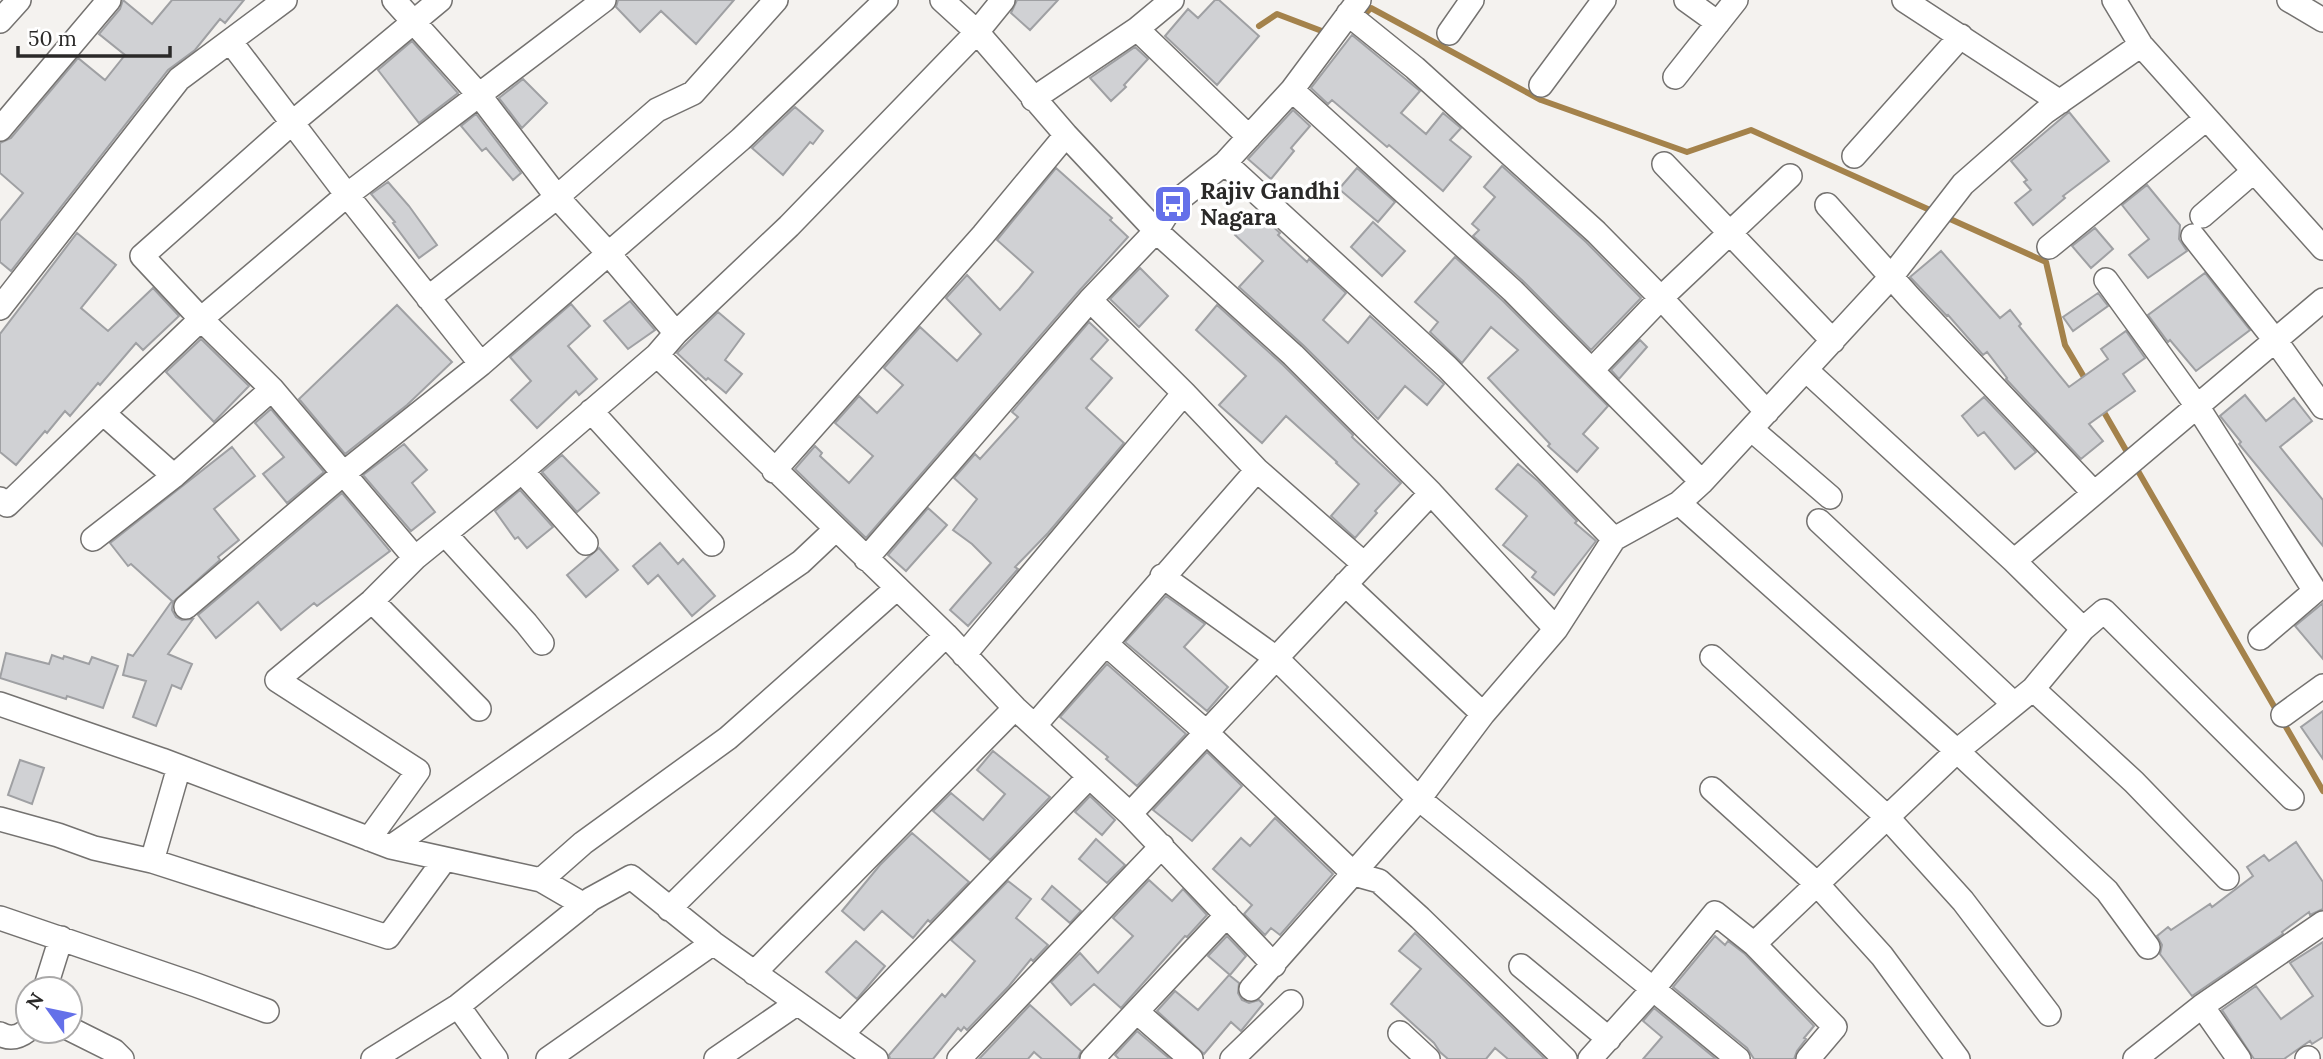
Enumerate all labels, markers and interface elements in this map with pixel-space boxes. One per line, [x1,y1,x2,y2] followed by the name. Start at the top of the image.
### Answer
[18,14,170,58] scale bar
[28,25,77,52] text: 50 m
[1200,176,1340,231] place label: Rajiv Gandhi Nagara
[1152,183,1194,225] bus stop icon: Rajiv Gandhi Nagara
[14,975,84,1045] north arrow
[21,988,49,1013] text: N

